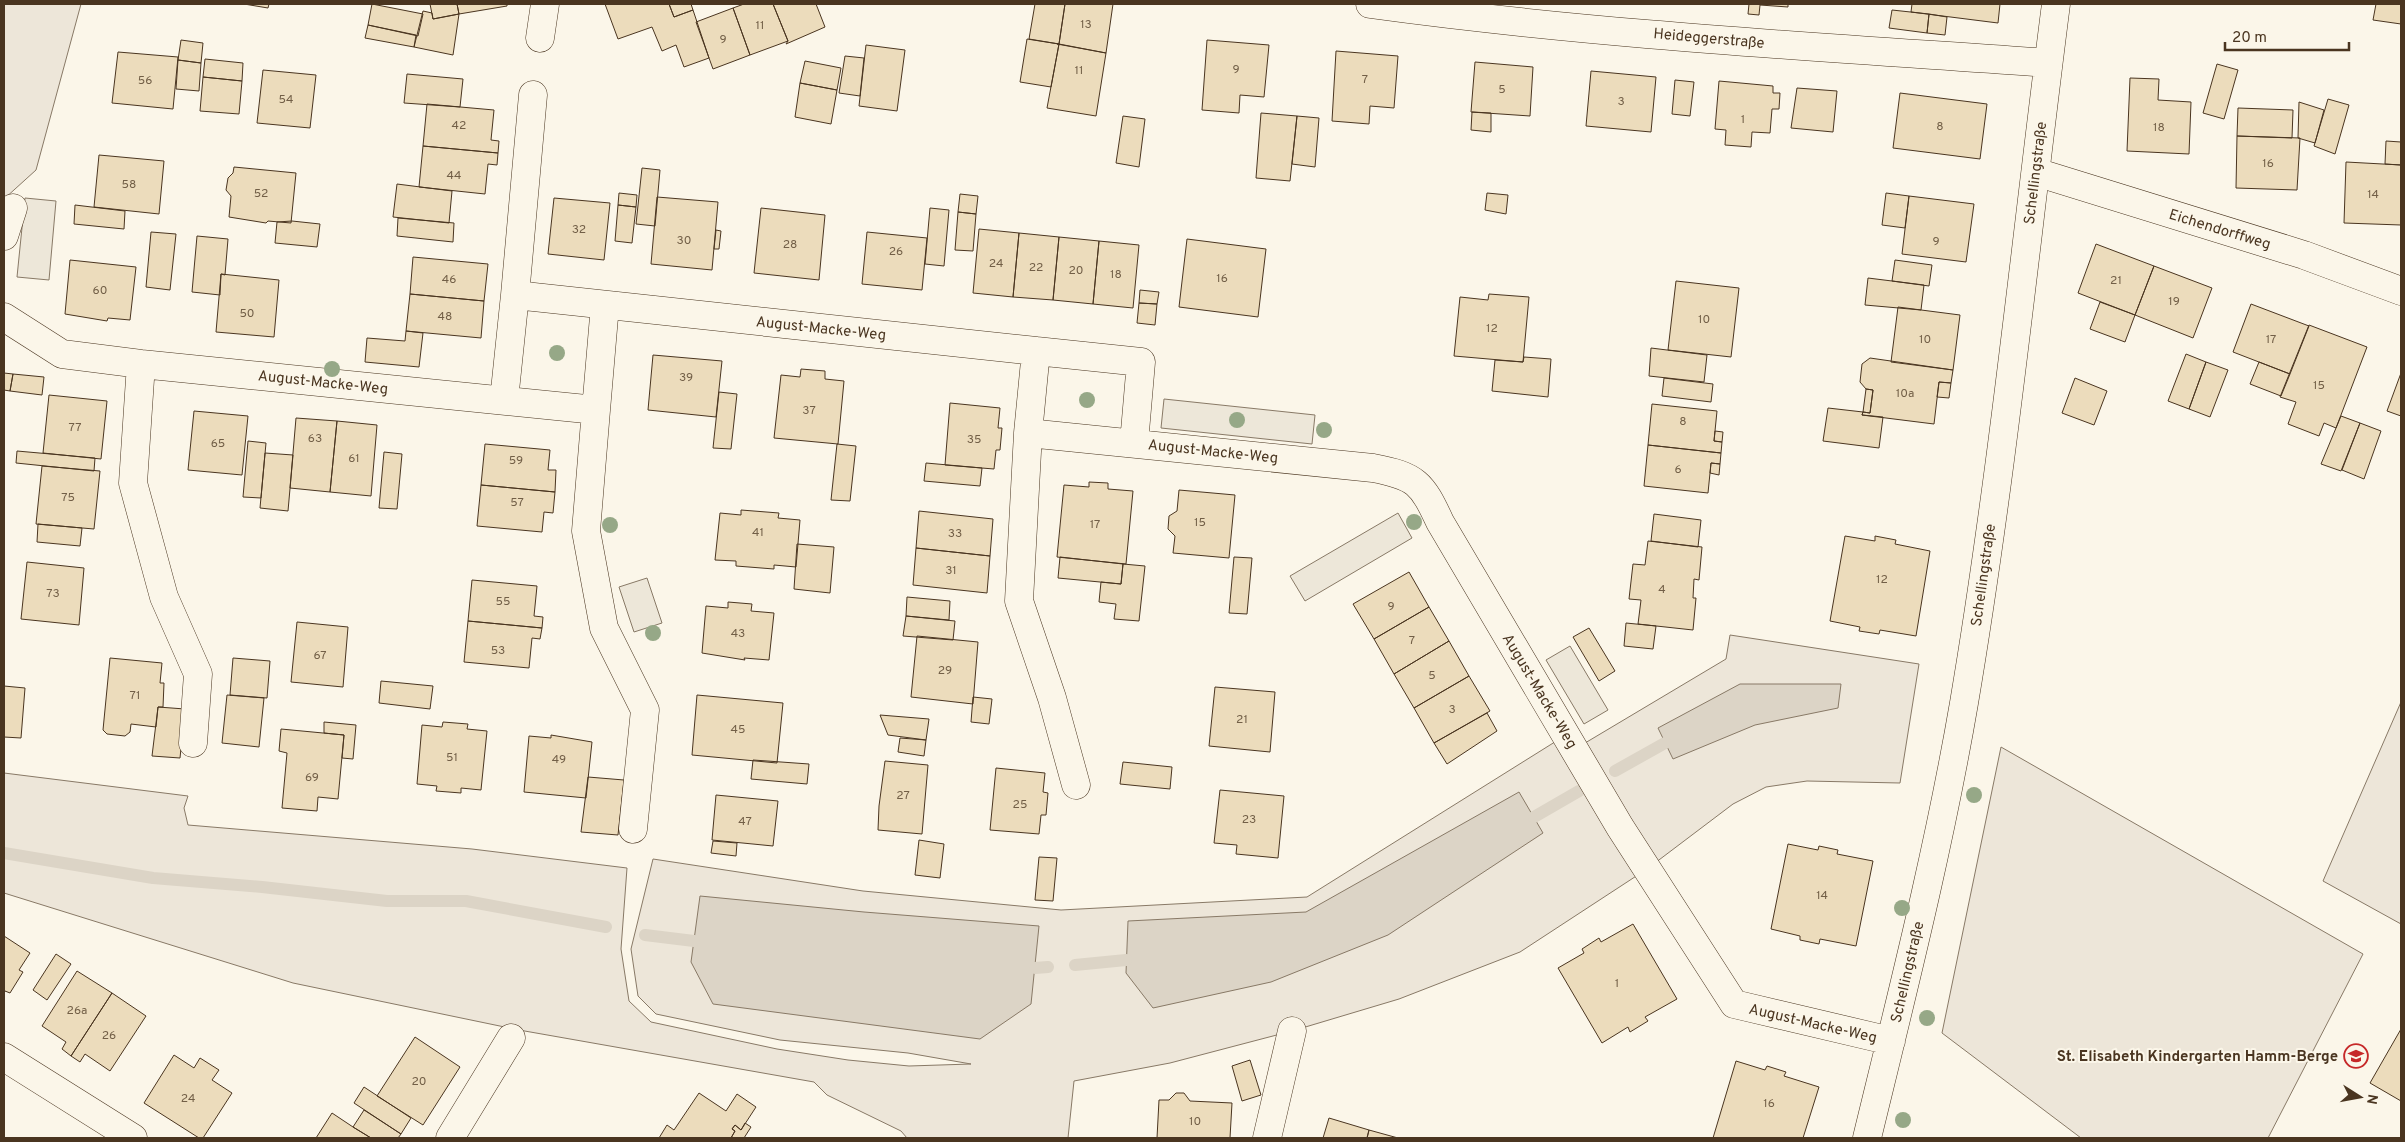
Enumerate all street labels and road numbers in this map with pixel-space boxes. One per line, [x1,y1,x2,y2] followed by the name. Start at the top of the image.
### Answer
[1652,25,1765,54] street label: Heideggerstraße
[2021,121,2052,226] street label: Schellingstraße
[2166,206,2273,255] street label: Eichendorffweg
[755,313,887,346] street label: August-Macke-Weg
[257,367,389,400] street label: August-Macke-Weg
[1147,436,1279,469] street label: August-Macke-Weg
[1968,523,2001,628] street label: Schellingstraße
[1497,631,1581,753] street label: August-Macke-Weg
[1888,920,1929,1025] street label: Schellingstraße
[1747,1000,1879,1048] street label: August-Macke-Weg

